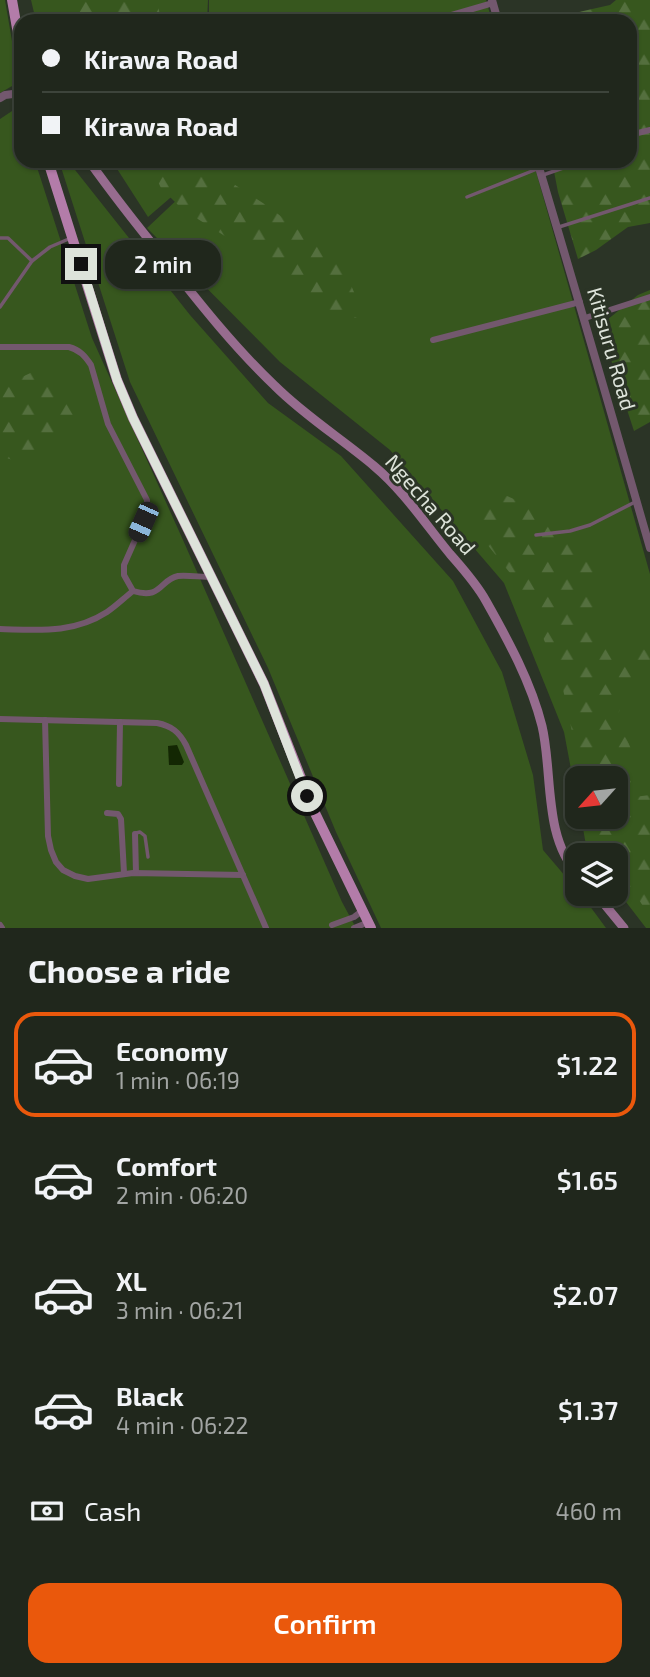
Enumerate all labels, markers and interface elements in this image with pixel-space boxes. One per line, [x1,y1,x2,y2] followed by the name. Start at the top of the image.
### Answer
[84,43,238,74] text: Kirawa Road
[84,110,238,141] text: Kirawa Road
[106,240,221,288] callout: 2 min
[65,248,97,280] route end
[134,250,192,278] text: 2 min
[583,284,642,413] street label: Kitisuru Road
[381,449,481,559] street label: Ngecha Road
[125,499,162,545] car
[565,766,628,830] north arrow
[565,766,628,906] map controls
[291,780,323,812] route start
[565,843,628,906] button: layers
[28,951,231,989] text: Choose a ride
[32,1033,95,1096] icon: car
[116,1035,228,1066] text: Economy
[556,1049,618,1080] text: $1.22
[116,1066,240,1094] text: 1 min · 06:19
[32,1148,95,1211] icon: car
[116,1150,217,1181] text: Comfort
[557,1164,618,1195] text: $1.65
[116,1181,248,1209] text: 2 min · 06:20
[32,1263,95,1326] icon: car
[116,1265,147,1296] text: XL
[552,1279,618,1310] text: $2.07
[116,1296,243,1324] text: 3 min · 06:21
[32,1378,95,1441] icon: car
[116,1380,184,1411] text: Black
[558,1394,618,1425] text: $1.37
[116,1411,248,1439] text: 4 min · 06:22
[28,1492,66,1530] icon: cash
[84,1495,141,1526] text: Cash
[556,1497,622,1525] text: 460 m
[28,1583,622,1663] button: Confirm

